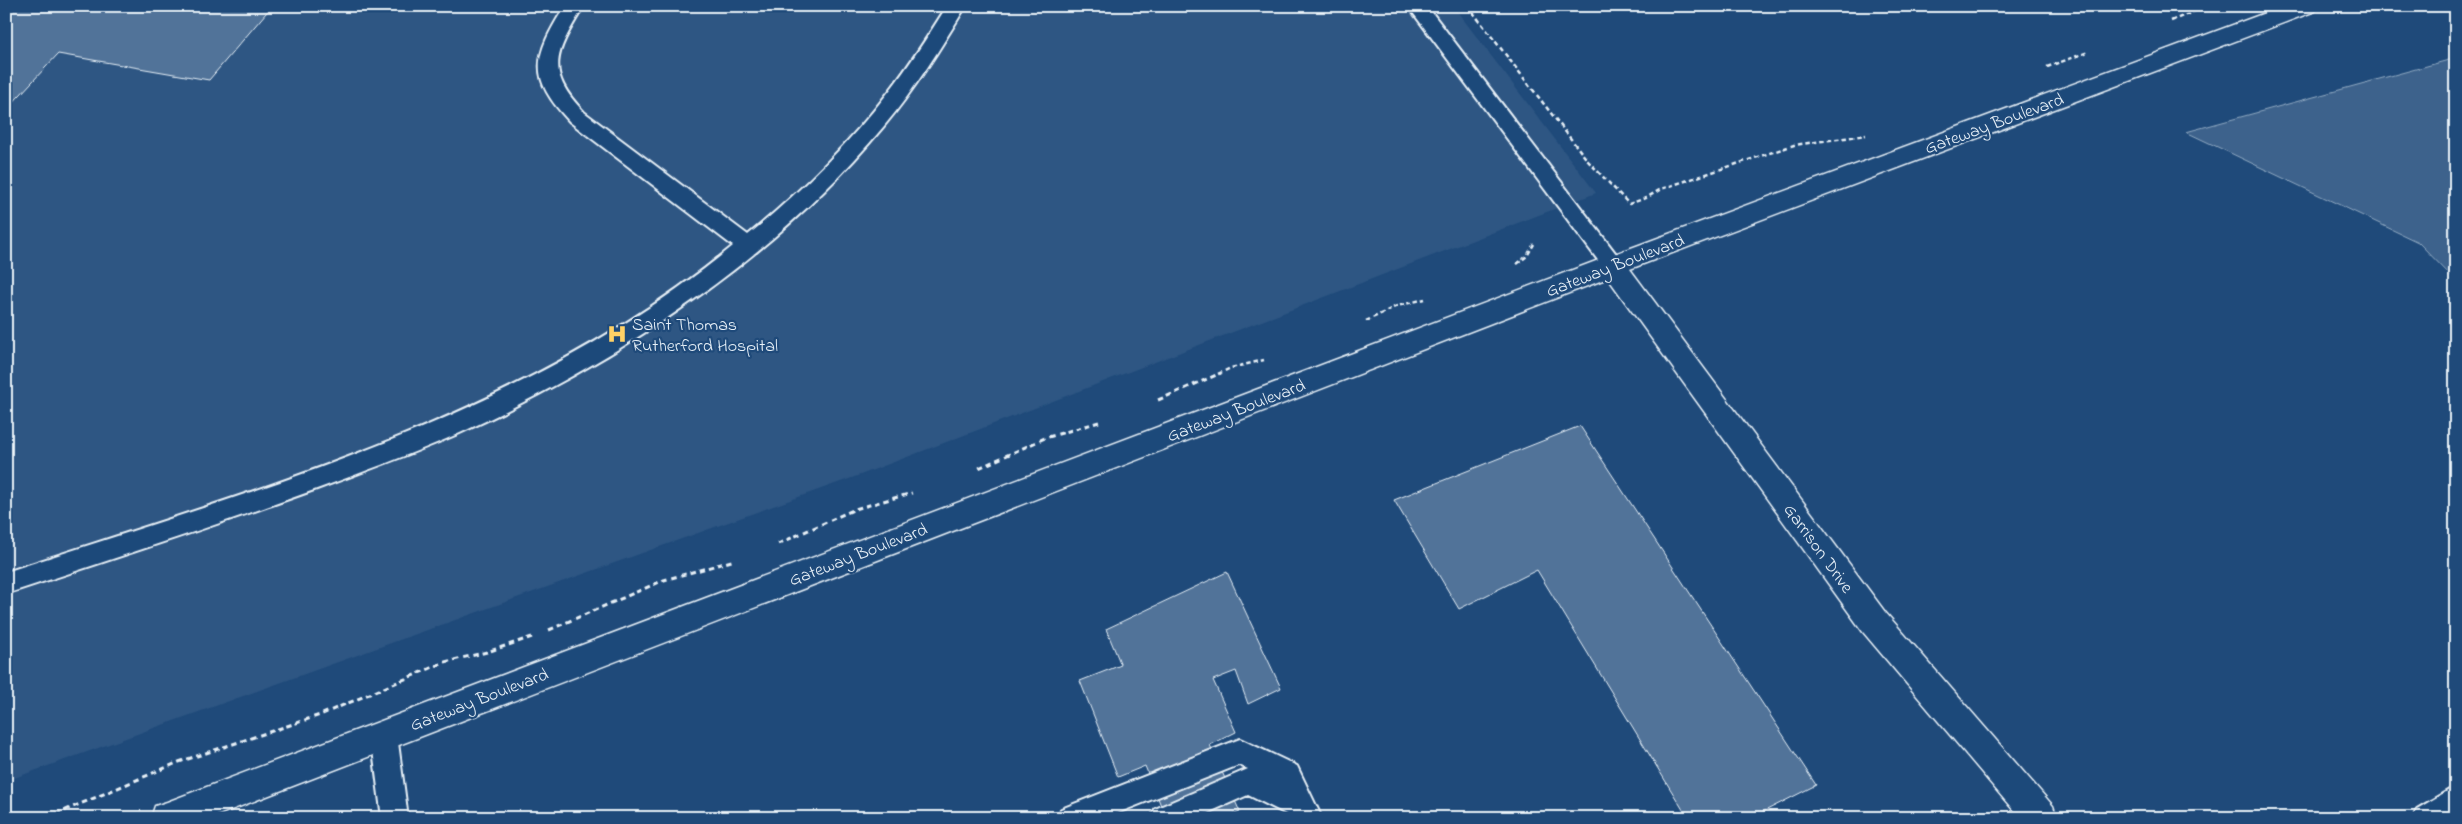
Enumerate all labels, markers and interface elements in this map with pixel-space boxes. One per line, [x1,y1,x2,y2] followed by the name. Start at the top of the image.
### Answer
[1921,88,2068,162] street label: Gateway Boulevard
[1543,229,1689,305] street label: Gateway Boulevard
[632,313,778,360] place label: Saint Thomas Rutherford Hospital
[606,323,628,345] hospital icon: Saint Thomas Rutherford Hospital
[1164,374,1310,450] street label: Gateway Boulevard
[1776,499,1859,600] street label: Garrison Drive
[786,518,932,594] street label: Gateway Boulevard
[407,663,553,739] street label: Gateway Boulevard

